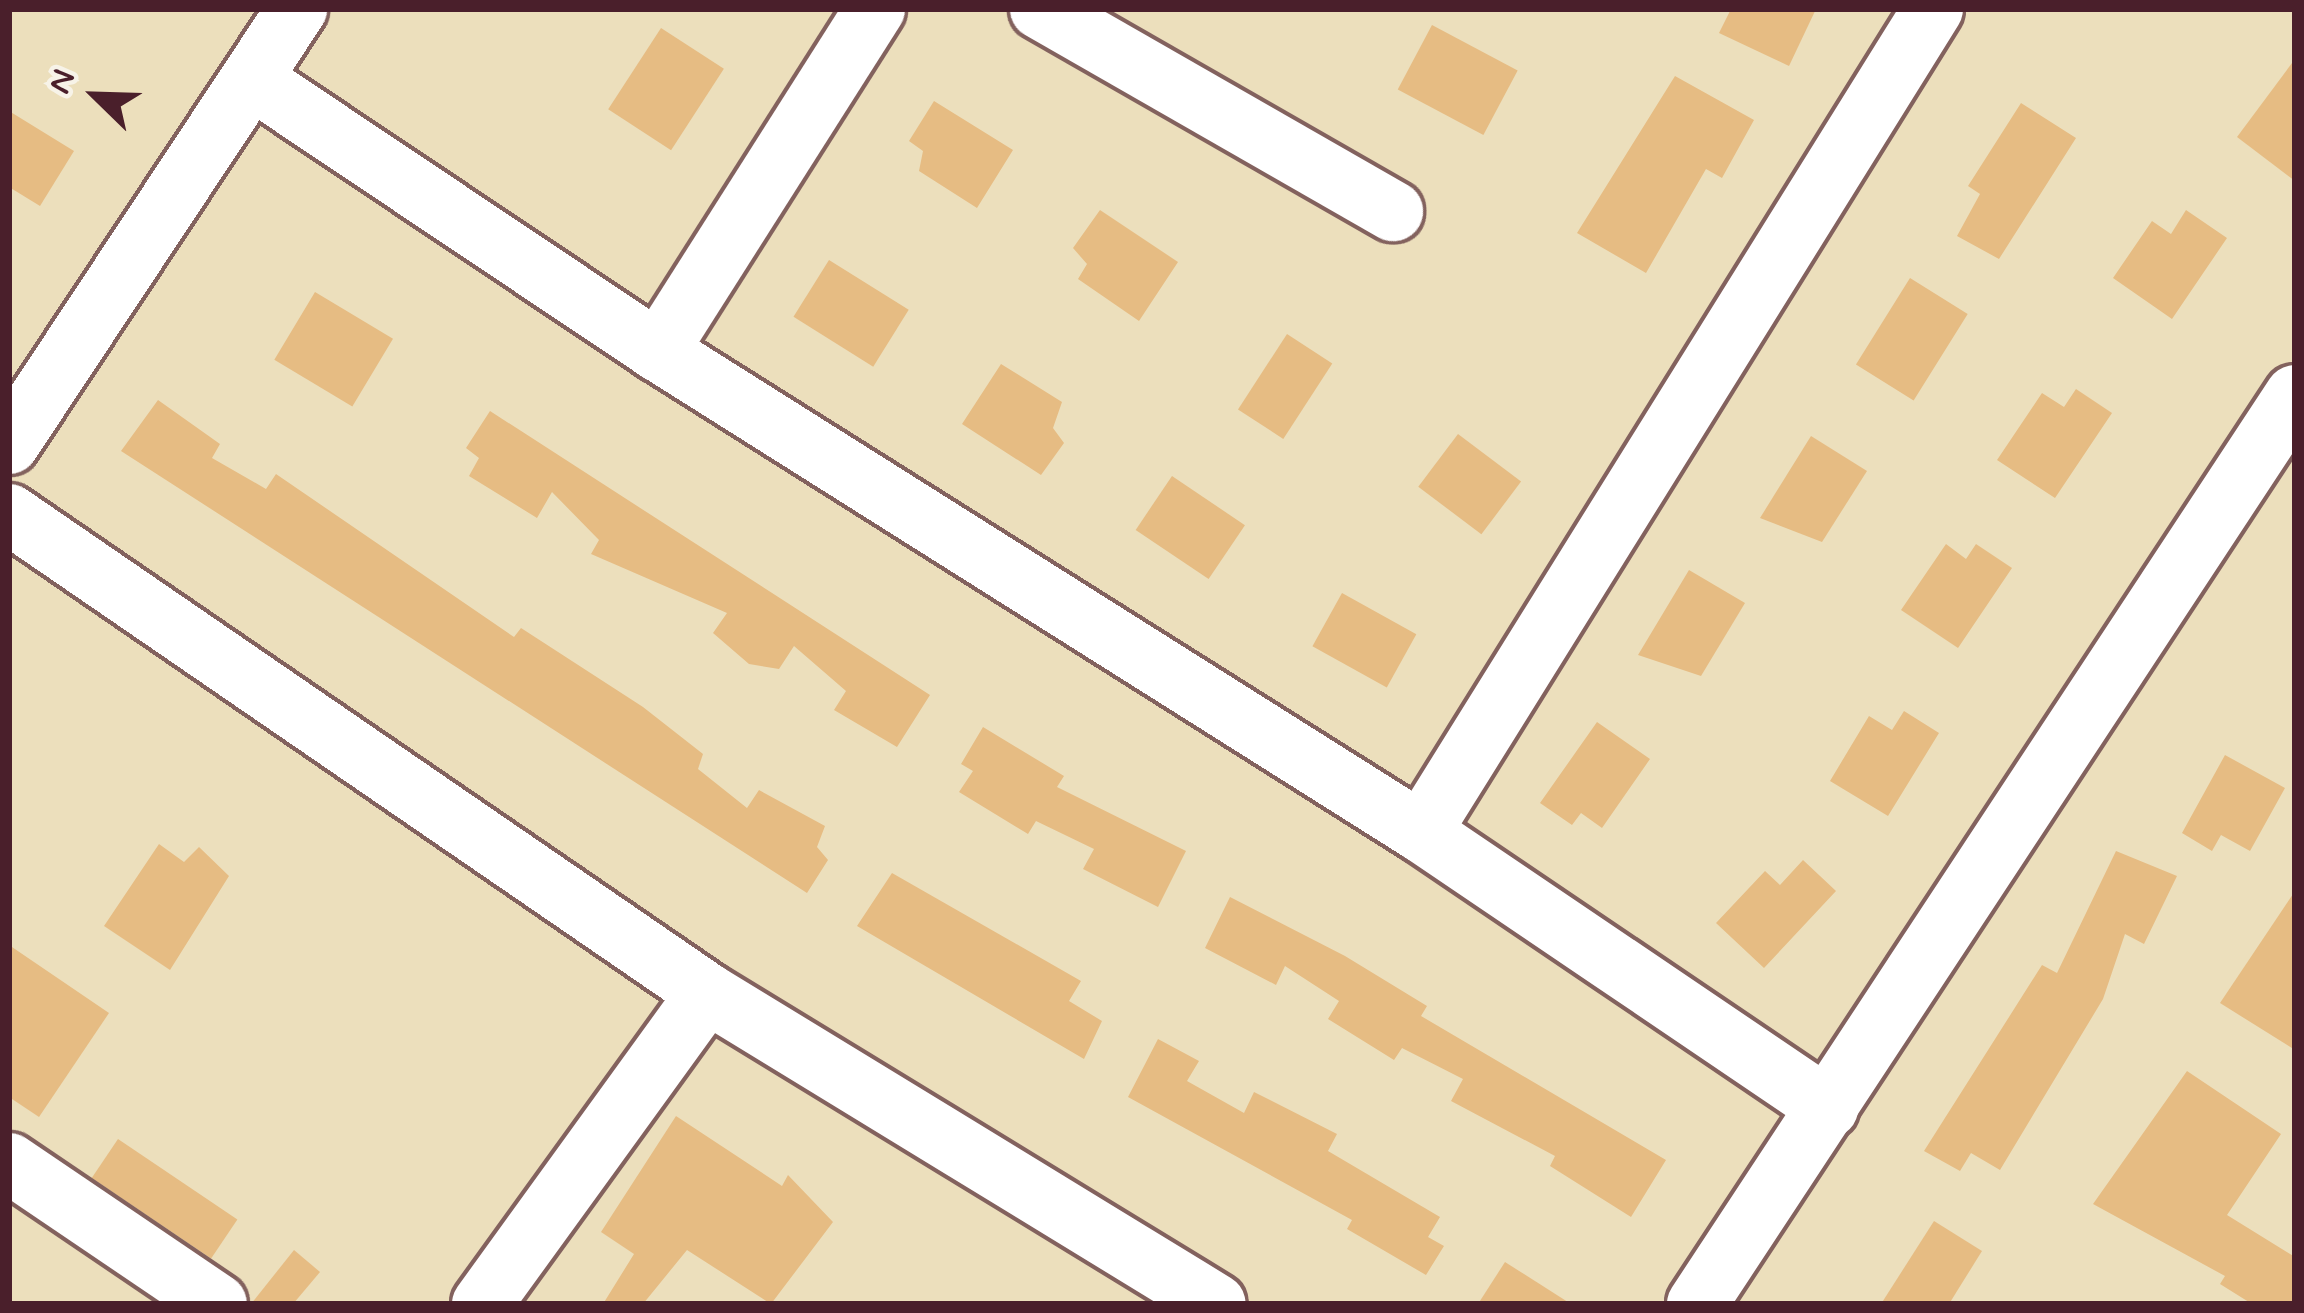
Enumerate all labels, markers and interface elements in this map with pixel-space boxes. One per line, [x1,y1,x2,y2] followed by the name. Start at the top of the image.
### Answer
[36,36,156,156] north arrow
[38,63,87,101] text: N

